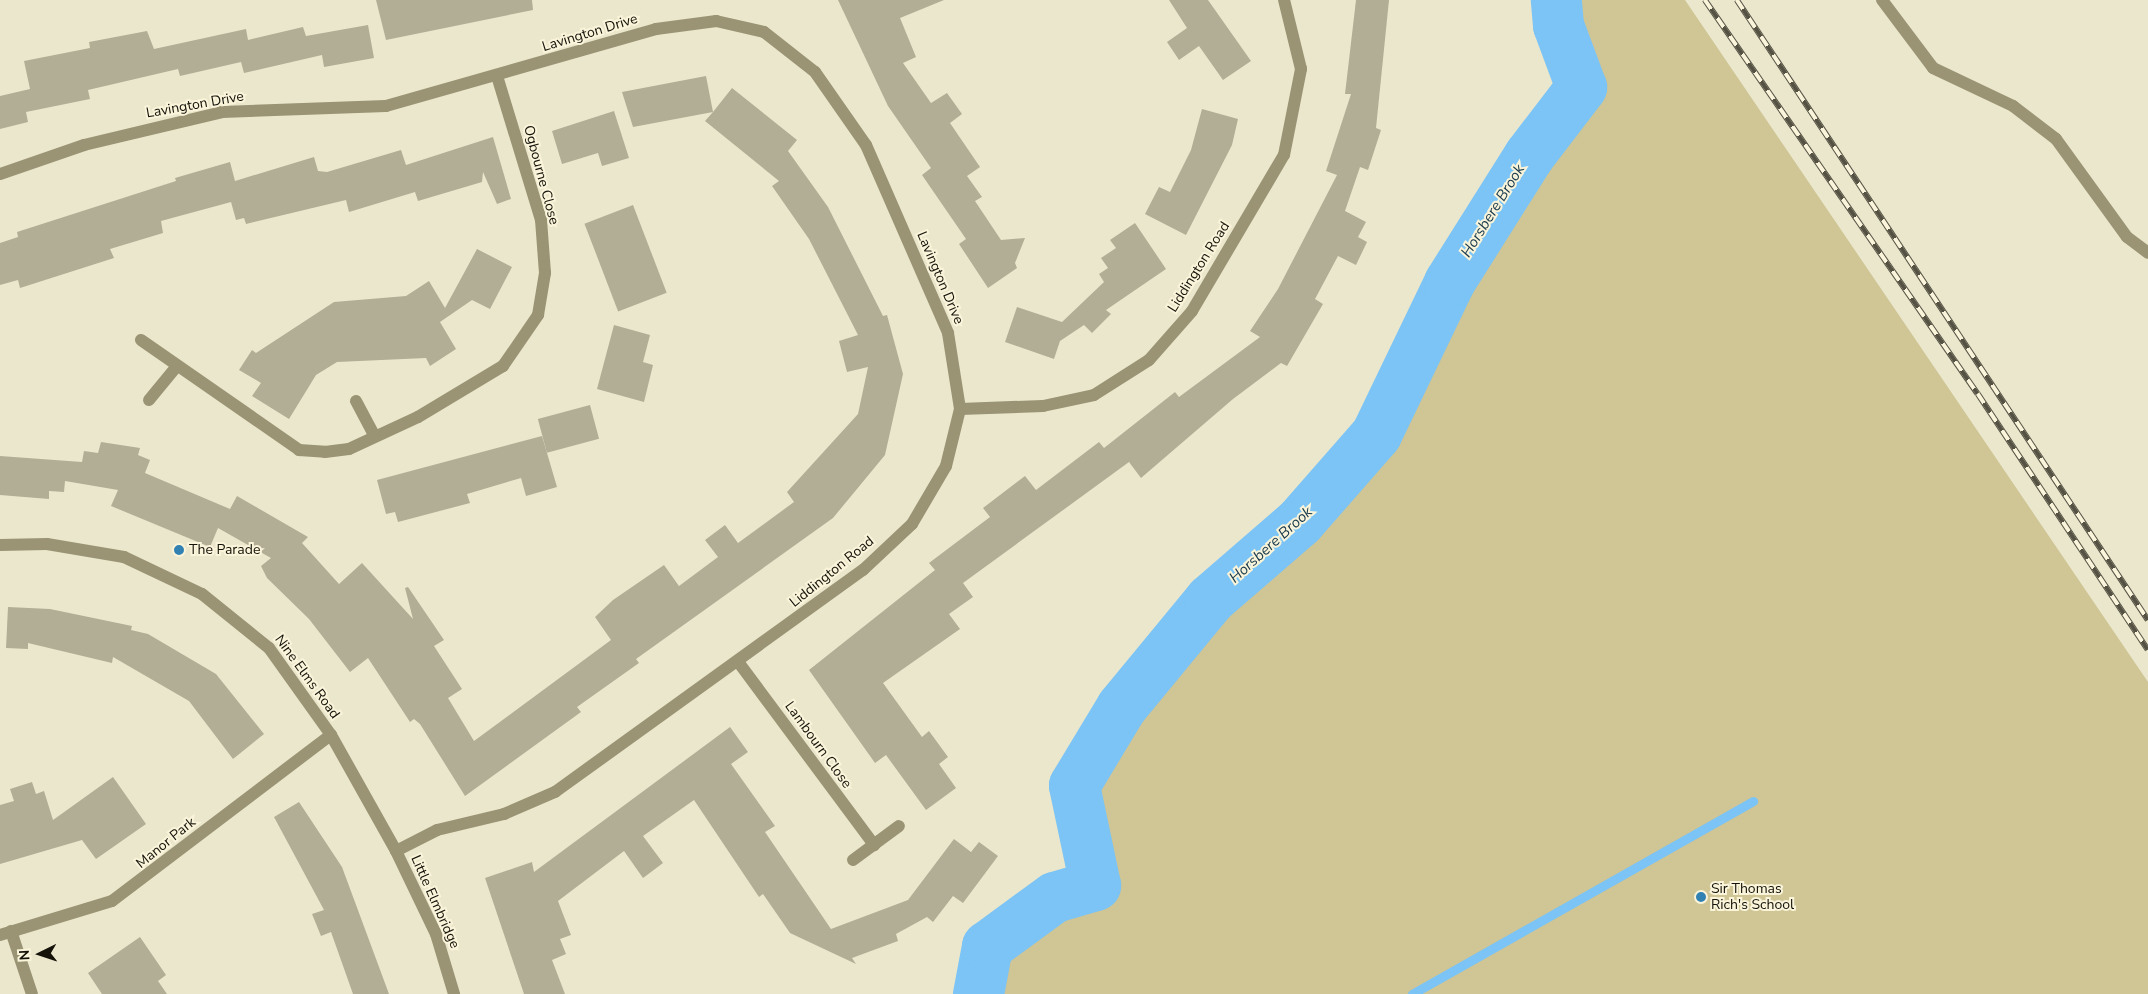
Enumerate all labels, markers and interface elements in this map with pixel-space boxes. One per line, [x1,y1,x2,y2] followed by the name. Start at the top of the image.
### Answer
[540,11,640,55] street label: Lavington Drive
[145,88,245,122] street label: Lavington Drive
[520,123,562,227] street label: Ogbourne Close
[1457,161,1529,261] water label: Horsbere Brook
[1165,219,1233,315] street label: Liddington Road
[913,229,967,327] street label: Lavington Drive
[1226,503,1316,587] water label: Horsbere Brook
[787,533,877,611] street label: Liddington Road
[189,542,260,558] place label: The Parade
[173,544,185,556] marker: The Parade
[271,632,343,722] street label: Nine Elms Road
[781,698,855,792] street label: Lambourn Close
[133,814,199,872] street label: Manor Park
[407,853,463,951] street label: Little Elmbridge
[1711,881,1794,914] place label: Sir Thomas Rich's School
[1695,891,1707,903] marker: Sir Thomas Rich's School
[15,929,65,979] north arrow
[15,949,34,961] text: N

